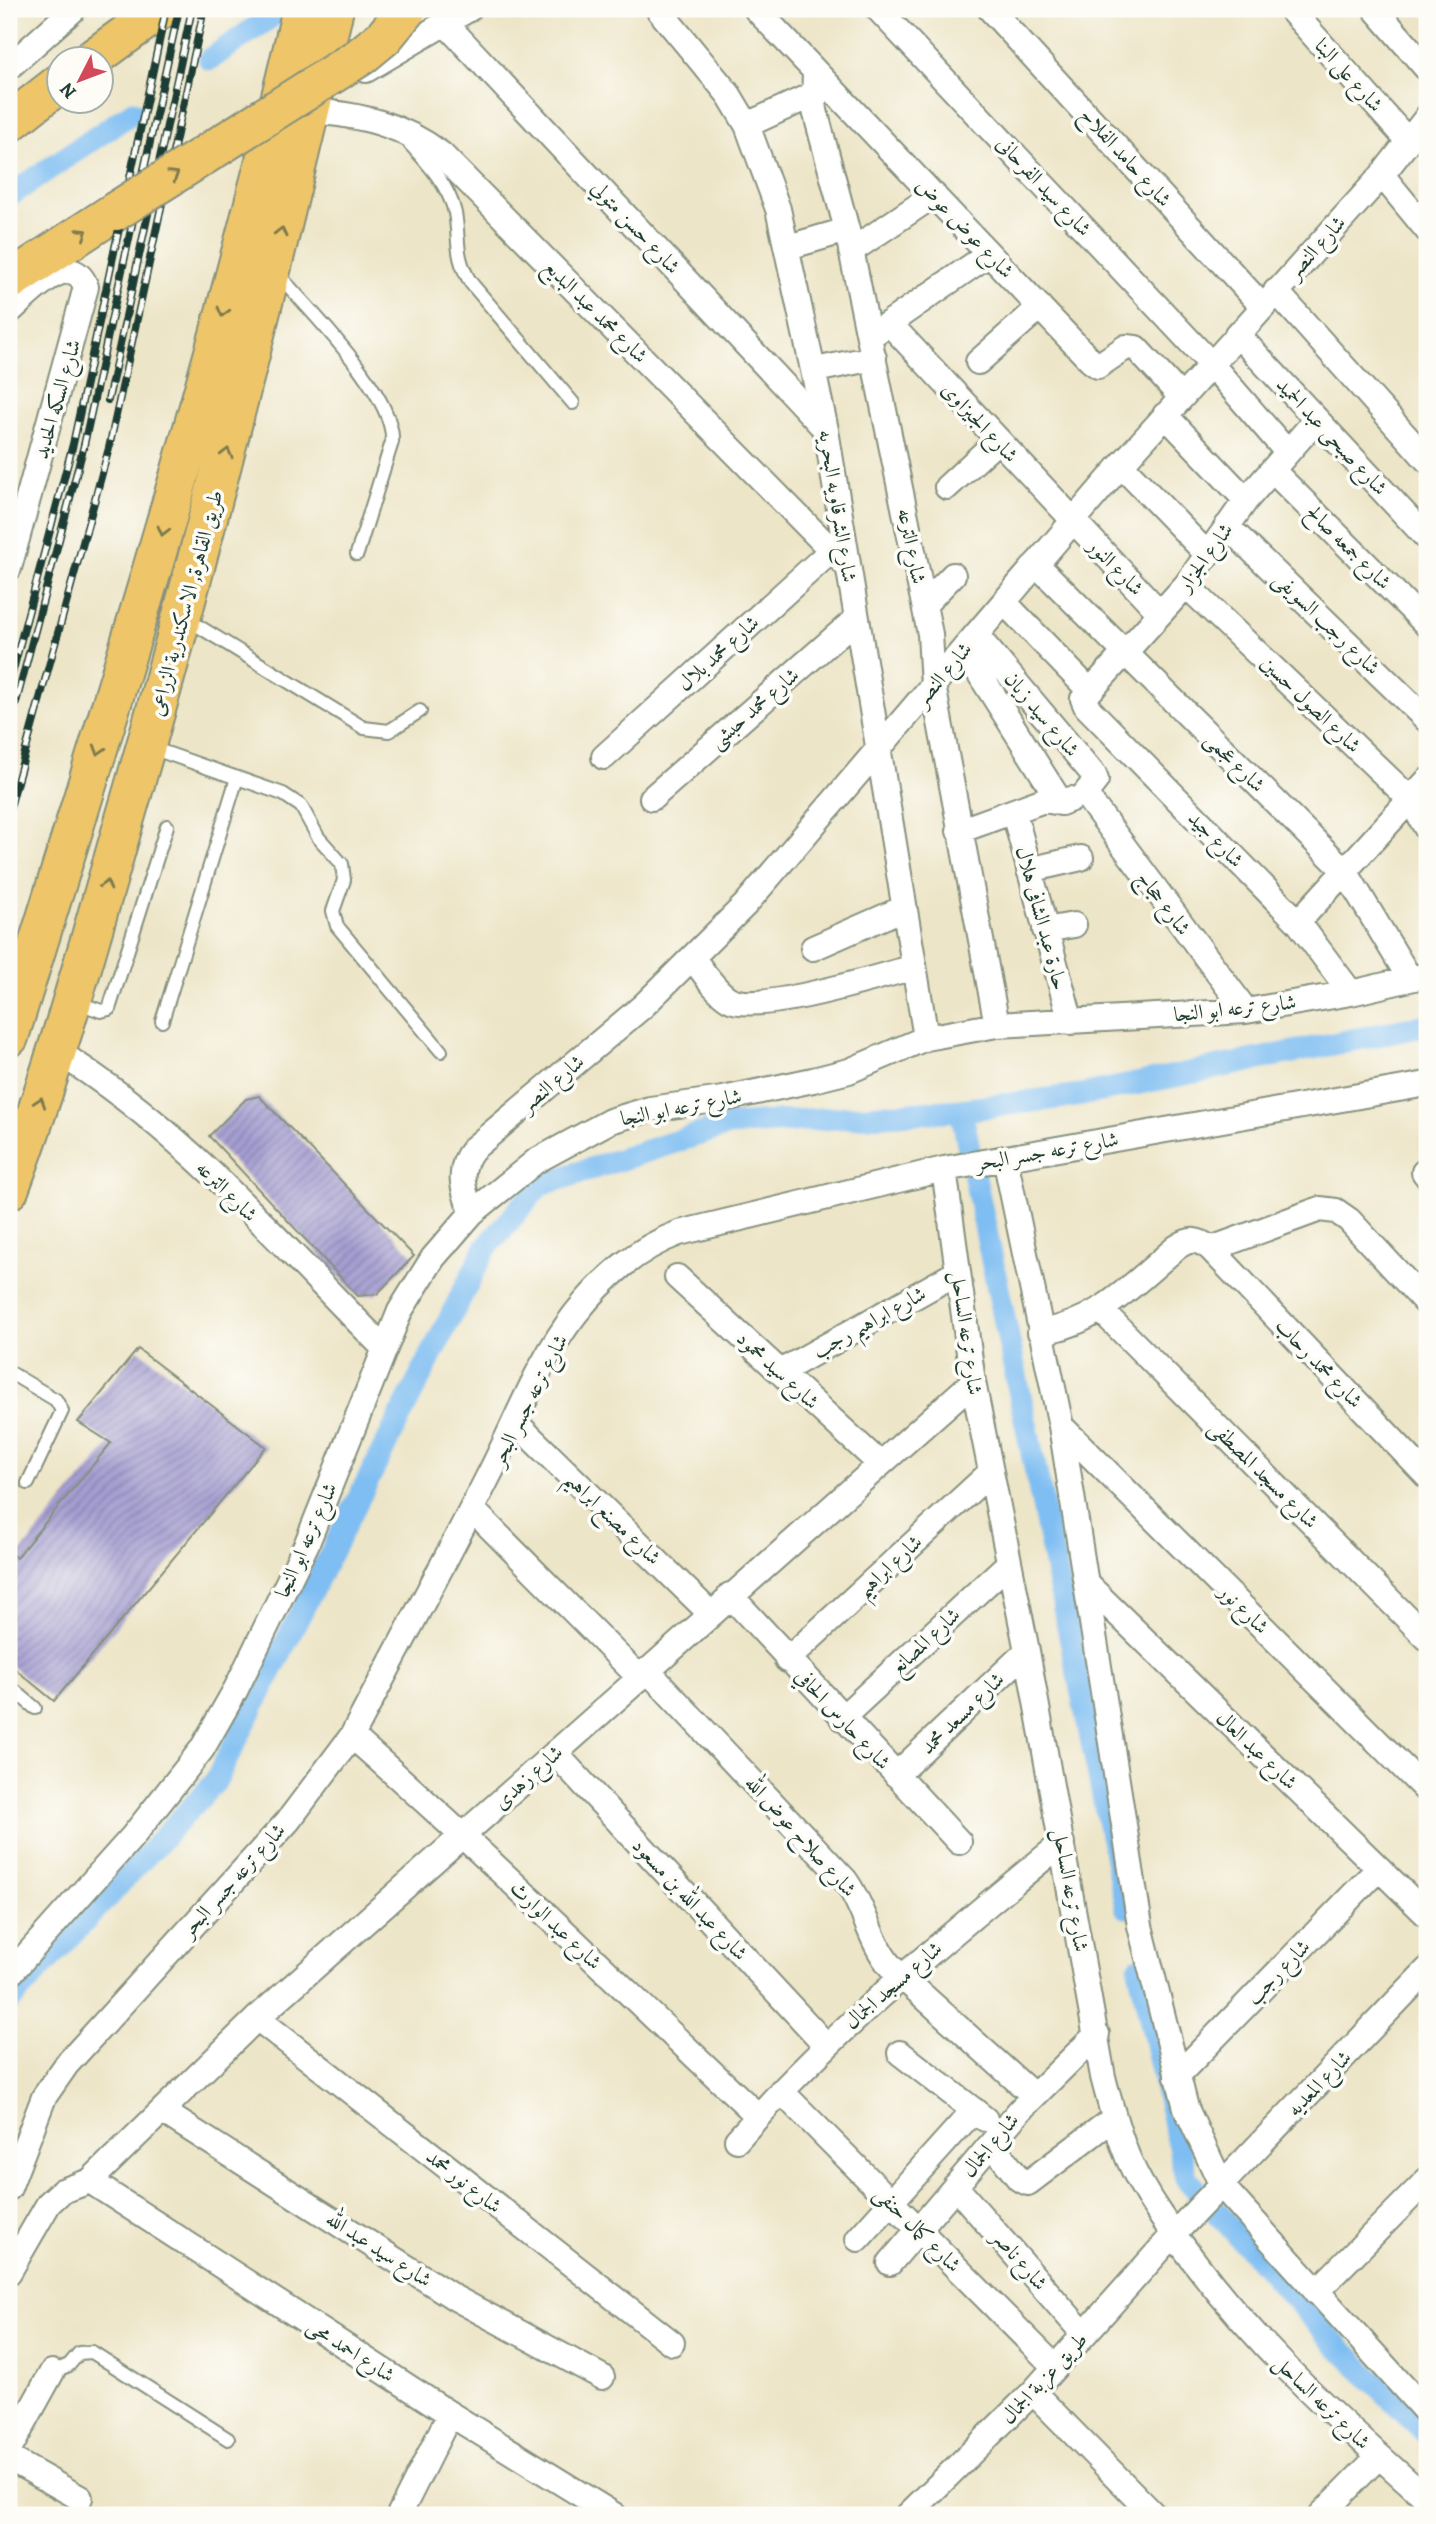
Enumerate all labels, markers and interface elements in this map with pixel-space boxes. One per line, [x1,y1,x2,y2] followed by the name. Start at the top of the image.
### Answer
[1305,32,1390,121] street label: شارع على البنا
[46,46,116,116] north arrow
[54,77,82,105] text: N
[1070,101,1178,216] street label: شارع حامد الفلاح
[987,130,1098,245] street label: شارع سيد الفرحانى
[166,170,179,183] one-way arrow
[907,171,1020,287] street label: شارع عوض عوض
[582,174,687,283] street label: شارع حسن متولي
[1279,209,1355,289] street label: شارع النصر
[273,226,287,238] one-way arrow
[75,229,88,241] one-way arrow
[534,253,654,373] street label: شارع محمد عبد البديع
[217,306,231,318] one-way arrow
[27,336,91,463] street label: شارع السكه الحديد
[1267,371,1394,504] street label: شارع صبحى عبد الحميد
[932,376,1025,471] street label: شارع الجيزاوى
[808,428,864,585] street label: شارع الشرقاويه البحريه
[218,447,233,459] one-way arrow
[142,487,230,719] street label: طريق القاهرة, الاسكندرية الزراعى
[1297,498,1398,599] street label: شارع جمعه صالح
[887,506,933,587] street label: شارع الترعه
[1169,517,1243,601] street label: شارع الجزار
[156,525,171,537] one-way arrow
[1077,531,1150,605] street label: شارع النور
[1265,565,1386,684] street label: شارع رجب السويفى
[671,609,768,700] street label: شارع محمد بلال
[906,636,981,716] street label: شارع النصر
[1252,649,1367,762] street label: شارع الصول حسين
[703,661,808,758] street label: شارع محمد حبشى
[995,665,1086,765] street label: شارع سيد زيان
[1196,726,1271,801] street label: شارع عجمى
[93,743,107,755] one-way arrow
[1179,804,1250,876] street label: شارع جيد
[1009,843,1075,993] street label: حارة عبد الشافى هلال
[1127,865,1197,944] street label: شارع حجاج
[97,879,112,891] one-way arrow
[1172,988,1298,1032] street label: شارع ترعه ابو النجا
[512,1048,593,1123] street label: شارع النصر
[618,1082,745,1136] street label: شارع ترعه ابو النجا
[31,1097,46,1109] one-way arrow
[971,1125,1121,1182] street label: شارع ترعه جسر البحر
[187,1154,264,1231] street label: شارع الترعه
[940,1269,990,1397] street label: شارع ترعه الساحل
[807,1279,934,1371] street label: شارع ابراهيم رجب
[1266,1312,1369,1417] street label: شارع محمد رحاب
[728,1324,825,1419] street label: شارع سيد محمود
[483,1329,578,1474] street label: شارع ترعه جسر البحر
[1200,1413,1325,1538] street label: شارع مسجد المصطفى
[554,1465,667,1576] street label: شارع مصنع ابراهيم
[268,1478,347,1604] street label: شارع ترعه ابو النجا
[850,1528,933,1609] street label: شارع ابراهيم
[1209,1576,1275,1643] street label: شارع نور
[884,1601,970,1685] street label: شارع المصانع
[786,1662,897,1778] street label: شارع حارس الحافي
[914,1666,1013,1763] street label: شارع مسعد محمد
[1207,1704,1304,1799] street label: شارع عبد العال
[487,1738,571,1819] street label: شارع زهدى
[735,1767,865,1906] street label: شارع صلاح عوض الله
[173,1817,295,1947] street label: شارع ترعه جسر البحر
[1042,1826,1096,1955] street label: شارع ترعه الساحل
[623,1830,756,1969] street label: شارع عبد الله بن مسعود
[501,1874,608,1979] street label: شارع عبد الوارث
[1240,1933,1319,2014] street label: شارع رجب
[838,1935,951,2038] street label: شارع مسجد الجمال
[1280,2044,1360,2125] street label: شارع المعديه
[955,2107,1028,2186] street label: شارع الجمال
[418,2142,508,2223] street label: شارع نور محمد
[866,2180,967,2281] street label: شارع كمال حنفى
[318,2202,439,2297] street label: شارع سيد عبد الله
[981,2222,1054,2299] street label: شارع ناصر
[299,2311,400,2392] street label: شارع احمد محى
[994,2326,1095,2431] street label: طريق عزبة الجمال
[1265,2349,1377,2458] street label: شارع ترعه الساحل

